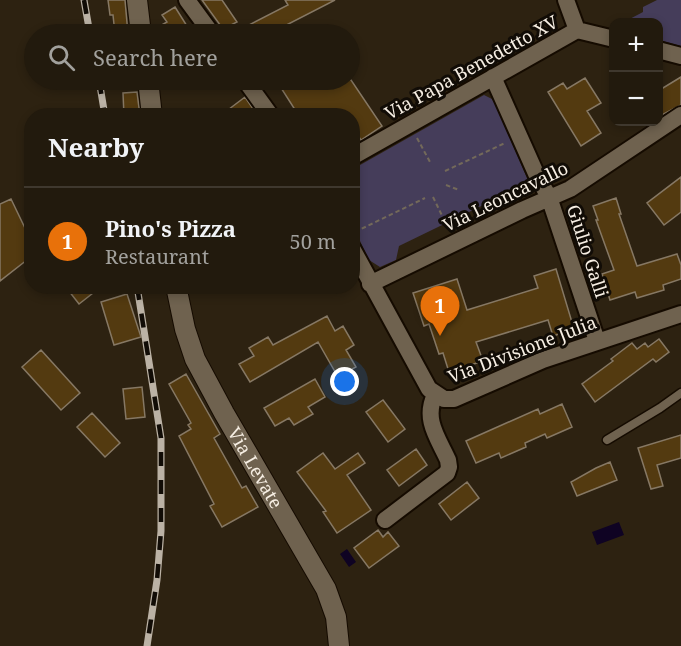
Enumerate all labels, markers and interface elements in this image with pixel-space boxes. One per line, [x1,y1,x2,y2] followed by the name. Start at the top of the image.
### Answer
[380,9,563,125] street label: Via Papa Benedetto XV
[609,18,663,126] map controls
[609,18,663,72] button: +
[24,24,360,90] search box
[45,41,78,74] icon: search
[93,42,218,72] text: Search here
[609,72,663,126] button: −
[48,129,144,165] text: Nearby
[438,155,572,237] street label: Via Leoncavallo
[562,201,614,301] street label: Giulio Galli
[105,213,236,243] text: Pino's Pizza
[62,228,73,255] text: 1
[290,228,336,255] text: 50 m
[105,243,209,270] text: Restaurant
[420,286,460,336] pin: 1
[444,310,600,388] street label: Via Divisione Julia
[330,367,359,396] your location
[223,423,289,513] street label: Via Levate

